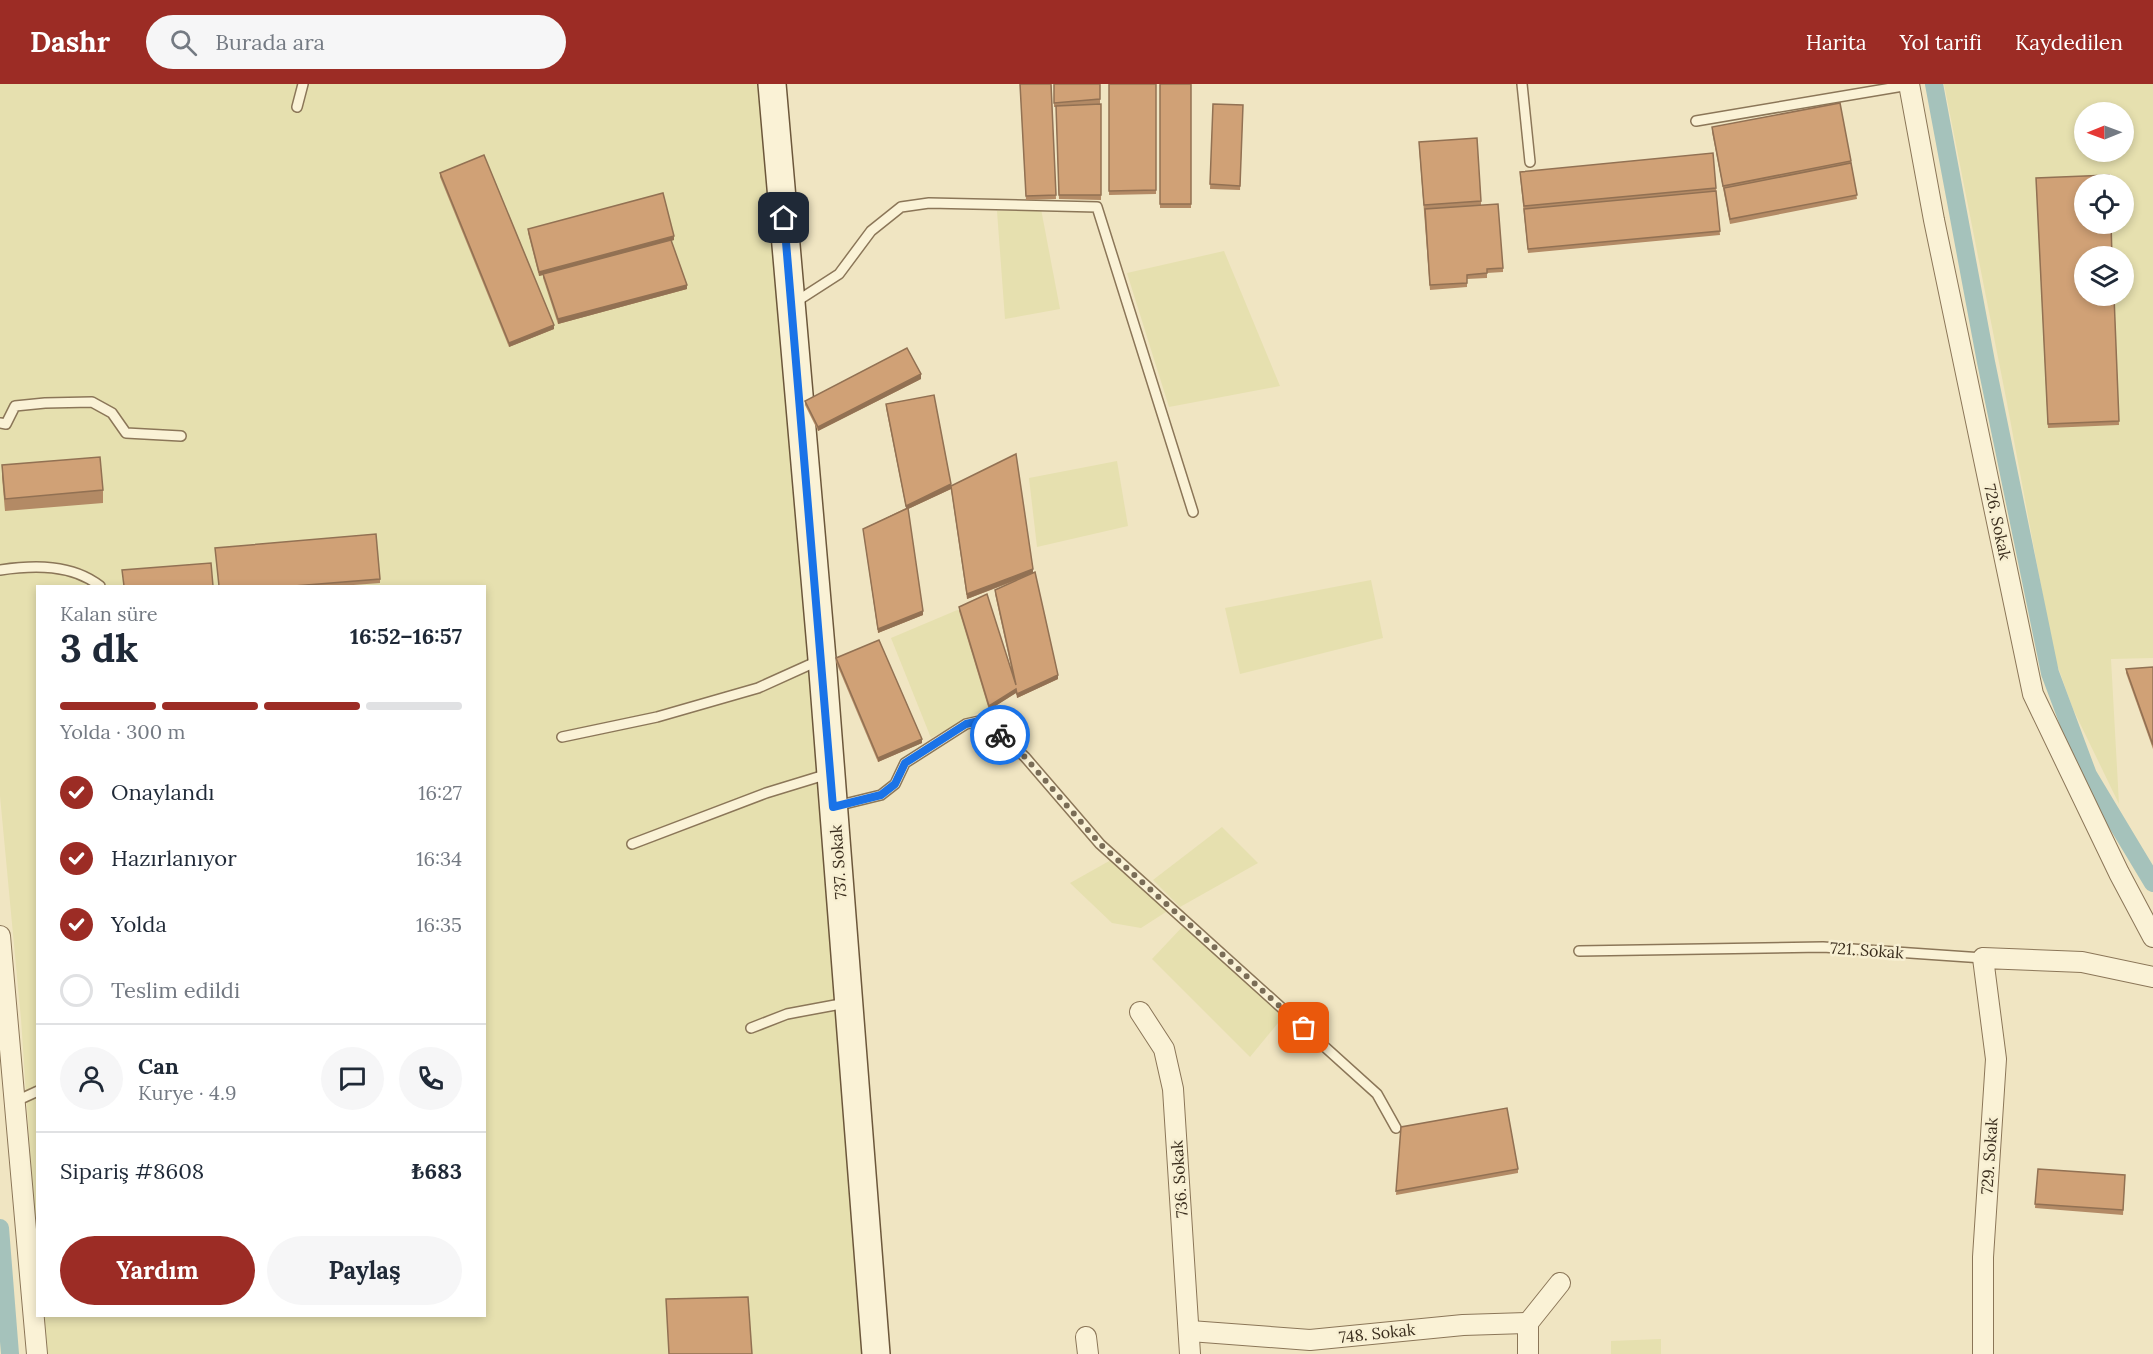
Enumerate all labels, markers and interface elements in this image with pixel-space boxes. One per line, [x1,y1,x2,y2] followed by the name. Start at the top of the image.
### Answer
[146,15,566,69] search box
[30,24,110,60] text: Dashr
[167,26,200,59] icon: search
[215,28,325,56] text: Burada ara
[1806,29,1867,56] text: Harita
[1900,29,1982,56] text: Yol tarifi
[2015,29,2123,56] text: Kaydedilen
[2074,102,2134,162] north arrow
[2074,102,2134,306] map controls
[2074,174,2134,234] button: locate
[758,192,809,243] pin
[767,201,800,234] icon: home
[2074,246,2134,306] button: layers
[1980,482,2016,562] street label: 726. Sokak
[60,601,158,626] text: Kalan süre
[350,622,462,650] text: 16:52–16:57
[60,623,139,673] text: 3 dk
[970,705,1030,765] courier
[60,719,185,744] text: Yolda · 300 m
[984,719,1017,752] icon: bike
[60,776,93,809] icon: check
[111,778,215,806] text: Onaylandı
[418,780,462,805] text: 16:27
[825,824,851,900] street label: 737. Sokak
[60,842,93,875] icon: check
[111,844,237,872] text: Hazırlanıyor
[416,846,462,871] text: 16:34
[60,908,93,941] icon: check
[111,910,167,938] text: Yolda
[416,912,462,937] text: 16:35
[1829,937,1905,963] street label: 721. Sokak
[111,976,240,1004] text: Teslim edildi
[1278,1002,1329,1053] pin
[1287,1011,1320,1044] icon: bag
[60,1047,123,1110] button: person
[321,1047,384,1110] button: chat
[399,1047,462,1110] button: phone
[138,1052,179,1080] text: Can
[138,1080,236,1105] text: Kurye · 4.9
[1976,1117,2002,1195] street label: 729. Sokak
[1166,1139,1192,1218] street label: 736. Sokak
[60,1157,204,1185] text: Sipariş #8608
[411,1157,462,1185] text: ₺683
[60,1236,255,1305] button: Yardım
[267,1236,462,1305] button: Paylaş
[1338,1319,1417,1347] street label: 748. Sokak

